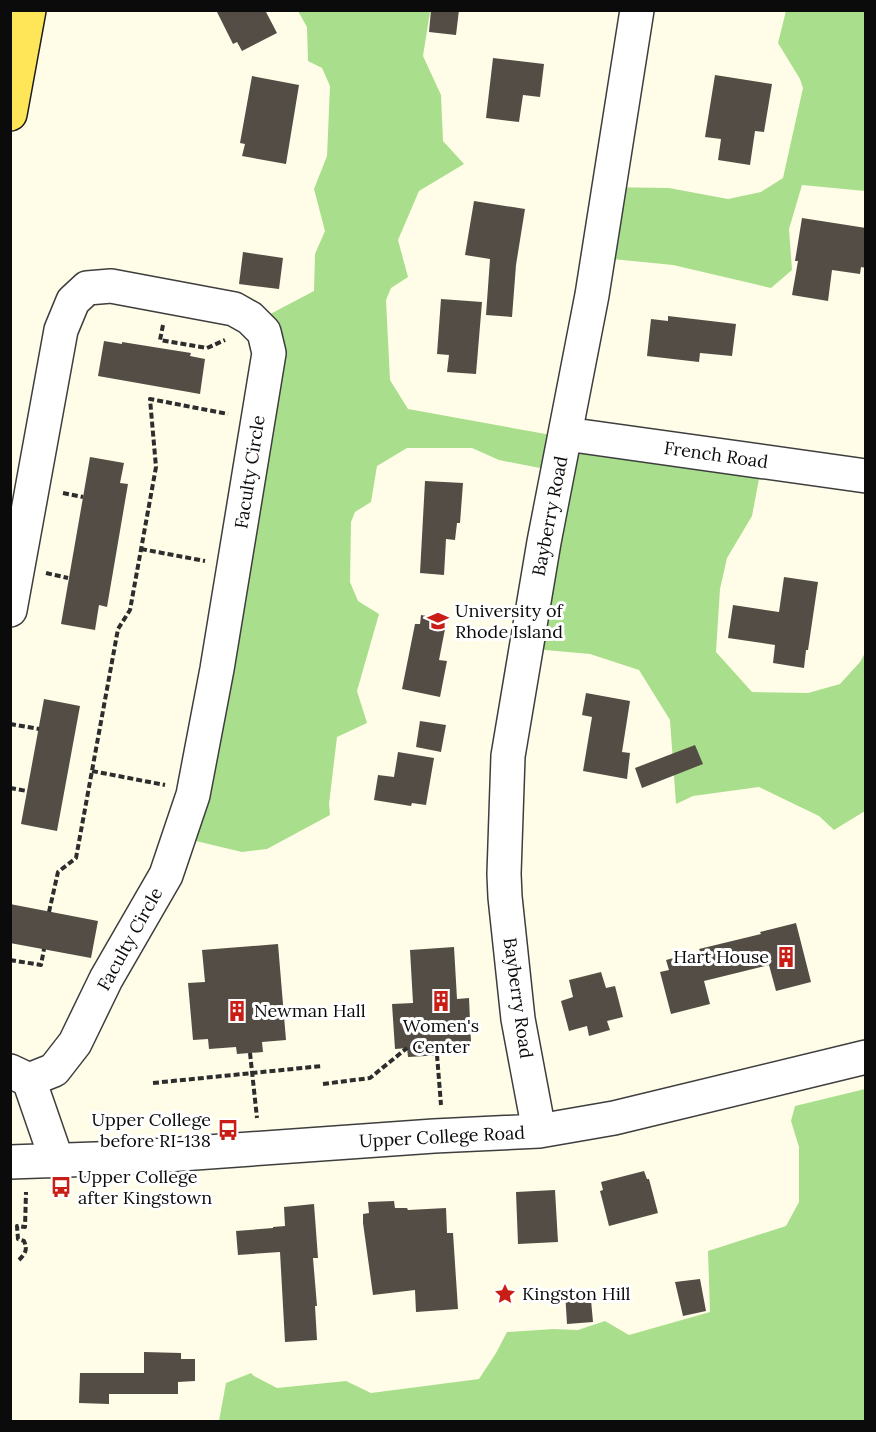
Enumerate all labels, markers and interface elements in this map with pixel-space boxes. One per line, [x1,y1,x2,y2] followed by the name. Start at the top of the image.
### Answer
[229,413,270,530] street label: Faculty Circle
[663,436,770,473] street label: French Road
[527,454,572,578] street label: Bayberry Road
[455,599,564,643] place label: University of Rhode Island
[426,609,450,633] school or university icon: University of Rhode Island
[92,883,167,994] street label: Faculty Circle
[499,936,538,1060] street label: Bayberry Road
[673,945,769,968] place label: Hart House
[774,945,798,969] building icon: Hart House
[429,989,453,1013] building icon: Women's Center
[225,999,249,1023] building icon: Newman Hall
[254,999,366,1022] place label: Newman Hall
[403,1014,479,1058] place label: Women's Center
[91,1108,211,1152] place label: Upper College before RI-138
[216,1118,240,1142] bus stop icon: Upper College before RI-138
[358,1121,526,1152] street label: Upper College Road
[78,1165,212,1209] place label: Upper College after Kingstown
[49,1175,73,1199] bus stop icon: Upper College after Kingstown
[493,1282,517,1306] place icon: Kingston Hill
[522,1282,631,1305] place label: Kingston Hill

